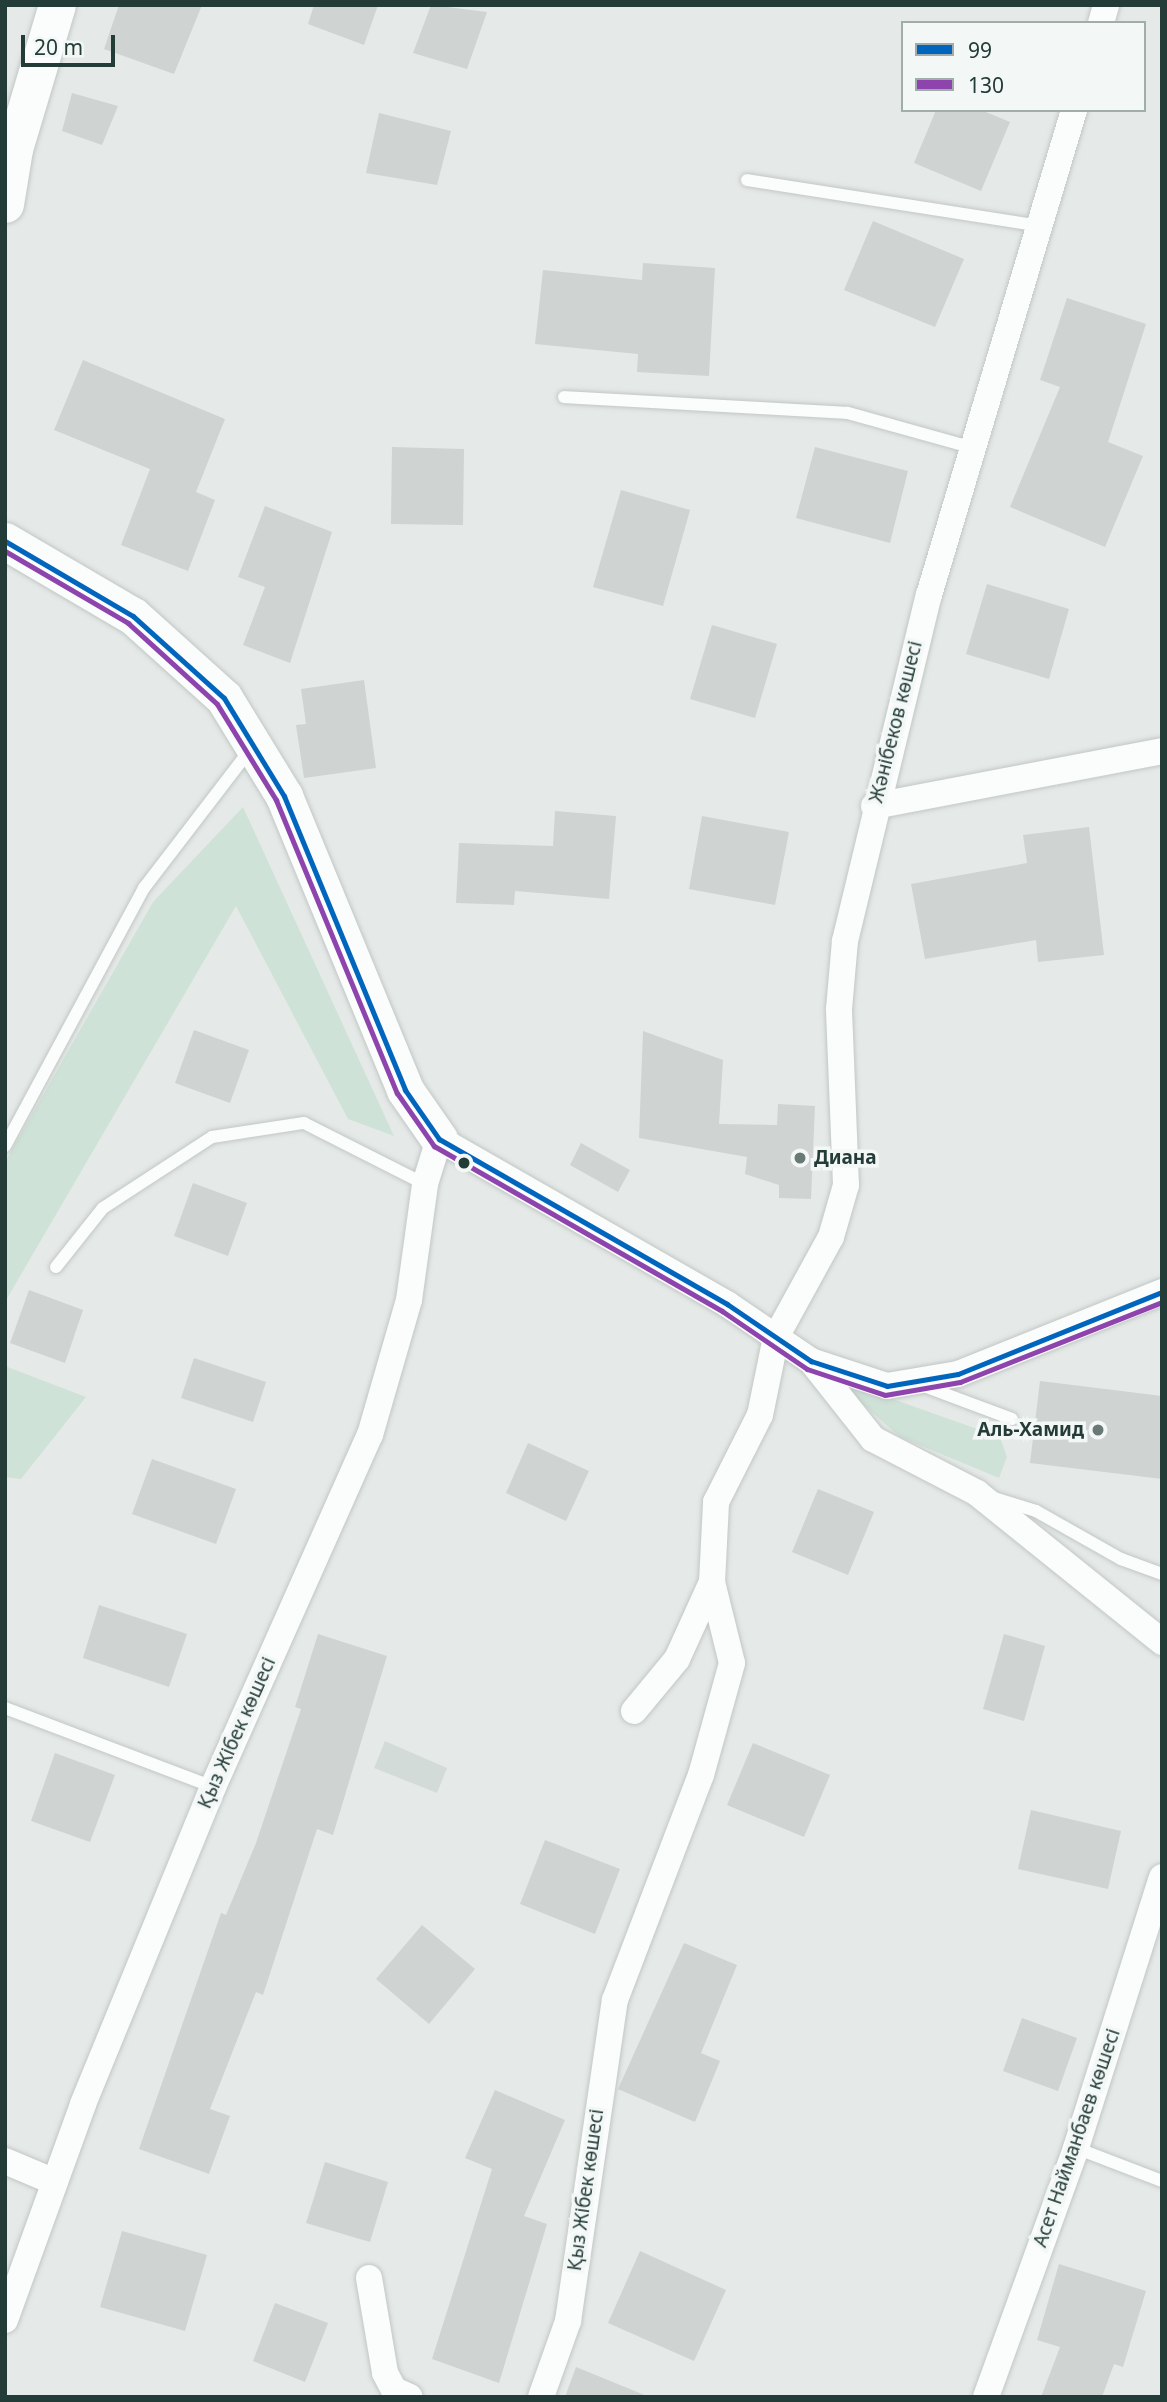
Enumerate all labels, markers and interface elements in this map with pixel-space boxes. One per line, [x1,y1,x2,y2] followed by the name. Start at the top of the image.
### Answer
[24,21,119,65] scale bar
[901,21,1146,112] legend
[34,33,83,61] text: 20 m
[968,36,992,64] text: 99
[968,71,1004,99] text: 130
[865,639,927,805] street label: Жәнібеков көшесі
[814,1147,877,1169] place label: Диана
[792,1150,808,1166] marker: Диана
[457,1156,471,1170] unlabelled marker
[977,1419,1084,1441] place label: Аль-Хамид
[1090,1422,1106,1438] marker: Аль-Хамид
[193,1654,281,1812] street label: Қыз Жібек көшесі
[1029,2026,1125,2250] street label: Асет Найманбаев көшесі
[563,2108,609,2272] street label: Қыз Жібек көшесі

